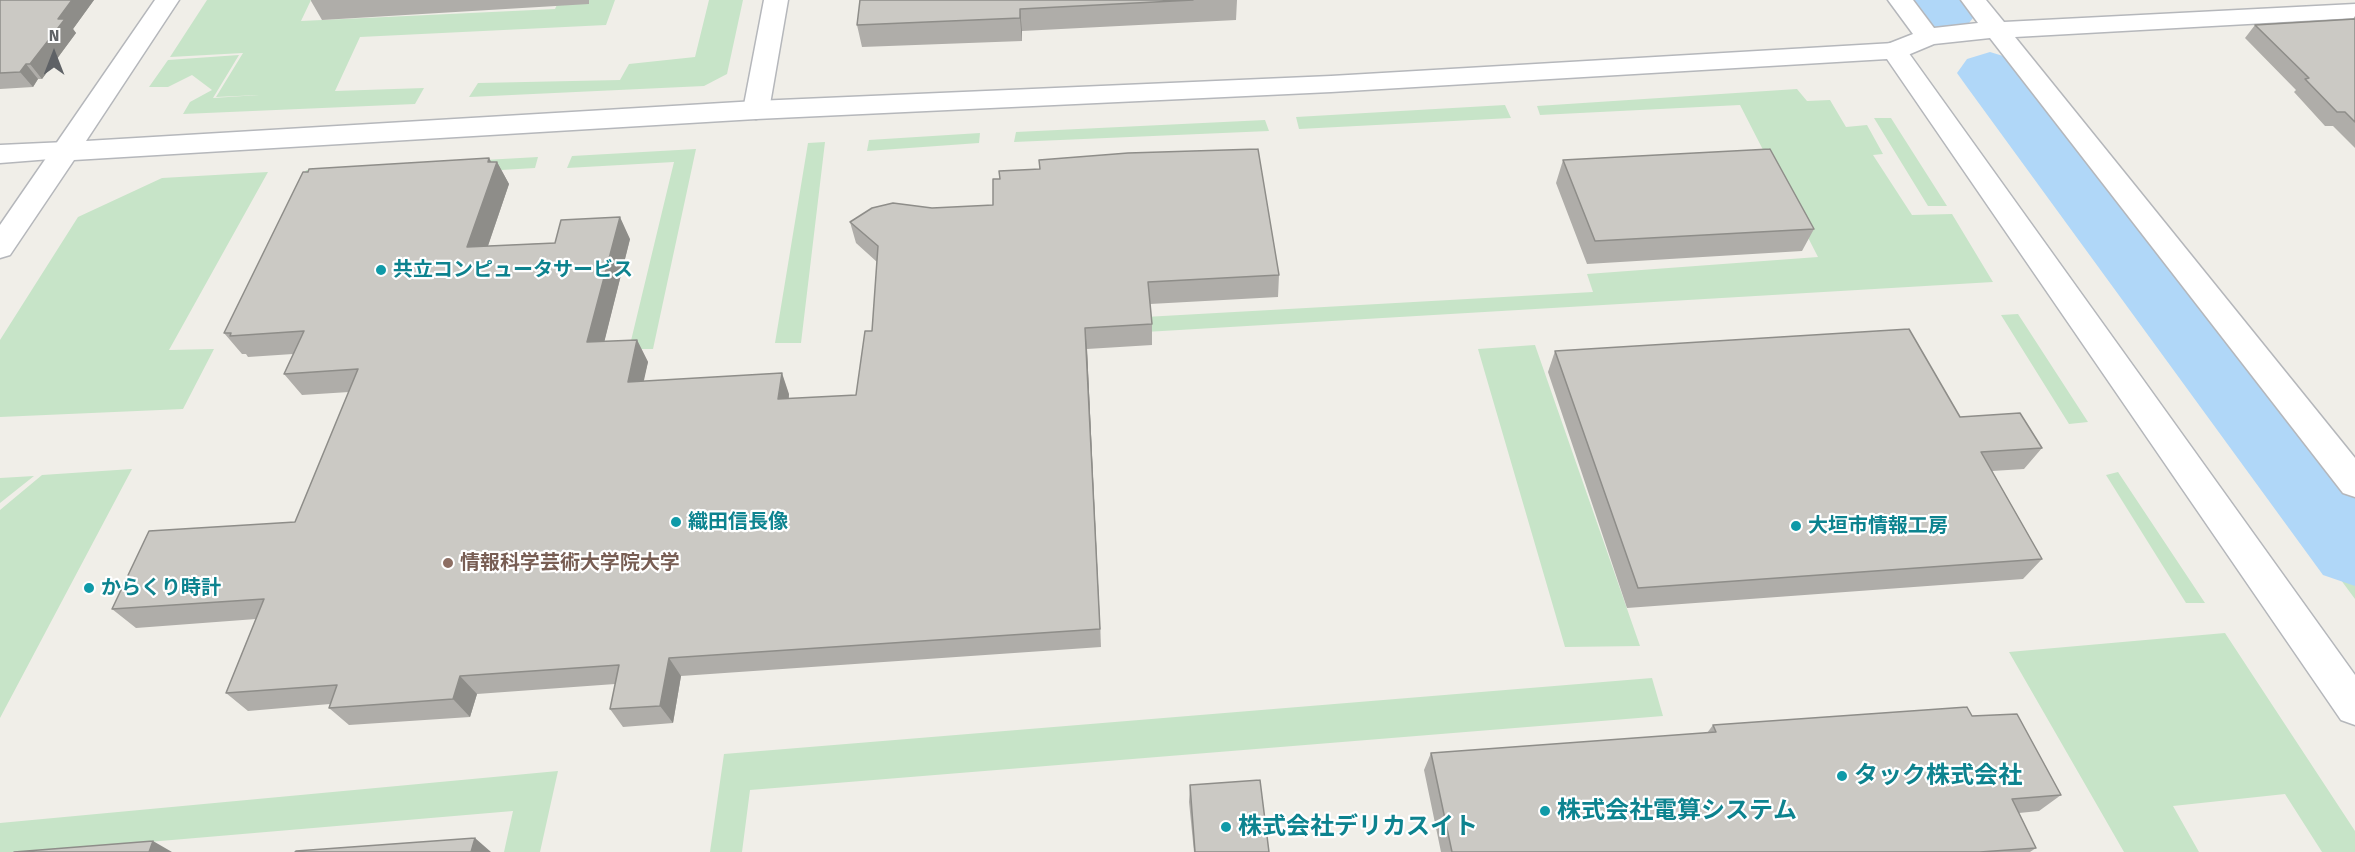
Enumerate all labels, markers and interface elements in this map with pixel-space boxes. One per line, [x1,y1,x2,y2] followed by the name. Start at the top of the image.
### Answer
[24,24,84,84] north arrow
[49,26,59,45] text: N
[393,258,633,282] place label: 共立コンピュータサービス
[374,263,388,277] marker: 共立コンピュータサービス
[688,510,788,534] place label: 織田信長像
[1808,514,1948,538] place label: 大垣市情報工房
[669,515,683,529] marker: 織田信長像
[1789,519,1803,533] marker: 大垣市情報工房
[460,551,680,575] place label: 情報科学芸術大学院大学
[441,556,455,570] marker: 情報科学芸術大学院大学
[101,576,221,600] place label: からくり時計
[82,581,96,595] marker: からくり時計
[1854,762,2022,790] place label: タック株式会社
[1835,769,1849,783] marker: タック株式会社
[1557,797,1797,825] place label: 株式会社電算システム
[1538,804,1552,818] marker: 株式会社電算システム
[1238,813,1478,841] place label: 株式会社デリカスイト
[1219,820,1233,834] marker: 株式会社デリカスイト

